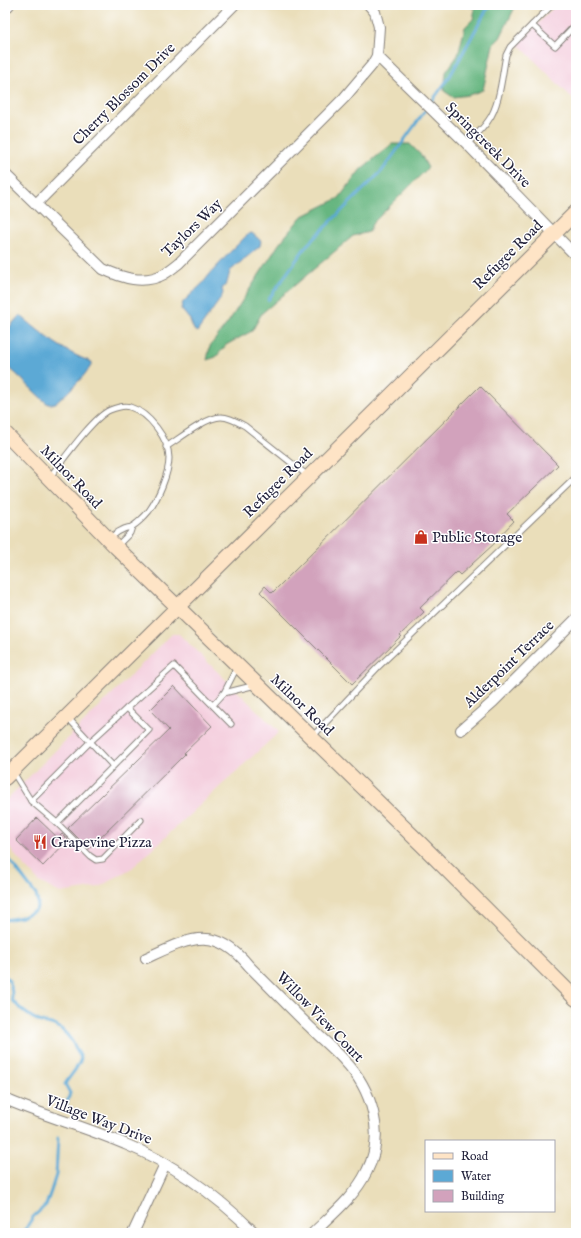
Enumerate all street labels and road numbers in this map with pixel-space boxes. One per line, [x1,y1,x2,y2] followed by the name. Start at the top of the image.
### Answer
[69,39,179,149] street label: Cherry Blossom Drive
[441,98,535,192] street label: Springcreek Drive
[158,194,227,261] street label: Taylors Way
[469,216,547,294] street label: Refugee Road
[36,441,107,513] street label: Milnor Road
[239,444,317,522] street label: Refugee Road
[459,616,558,713] street label: Alderpoint Terrace
[266,670,338,741] street label: Milnor Road
[272,968,368,1066] street label: Willow View Court
[42,1091,155,1149] street label: Village Way Drive

